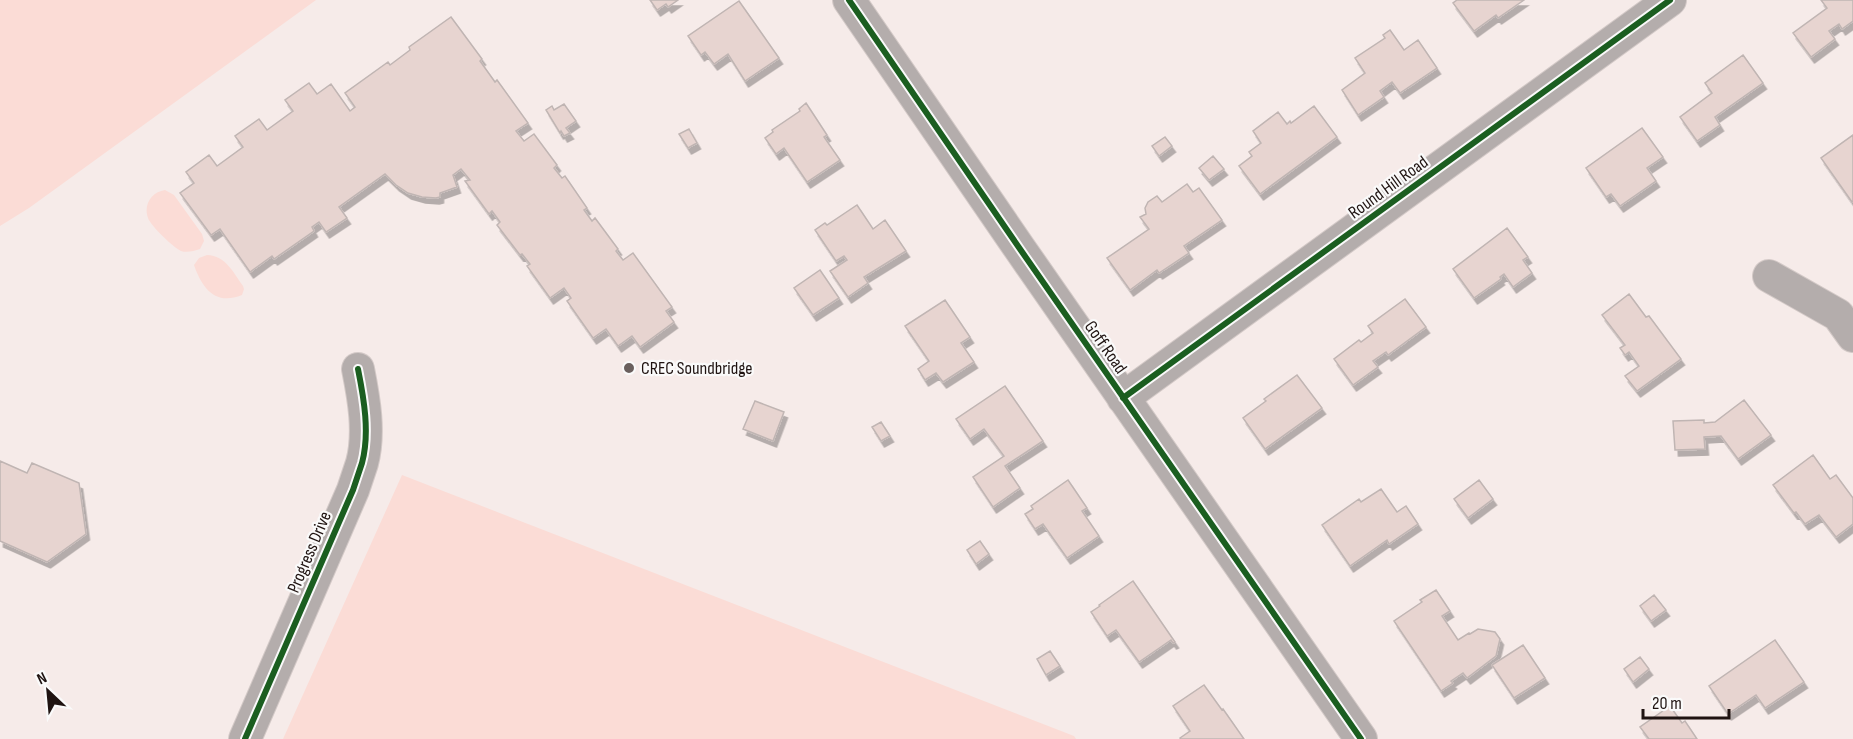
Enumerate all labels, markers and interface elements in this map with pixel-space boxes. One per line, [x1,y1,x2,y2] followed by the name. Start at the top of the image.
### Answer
[1344,152,1432,223] street label: Round Hill Road
[1080,317,1131,378] street label: Goff Road
[641,358,753,379] place label: CREC Soundbridge
[622,361,636,375] marker: CREC Soundbridge
[283,508,336,596] street label: Progress Drive
[18,661,78,721] north arrow
[34,668,50,689] text: N
[1643,682,1728,720] scale bar
[1652,693,1682,714] text: 20 m

